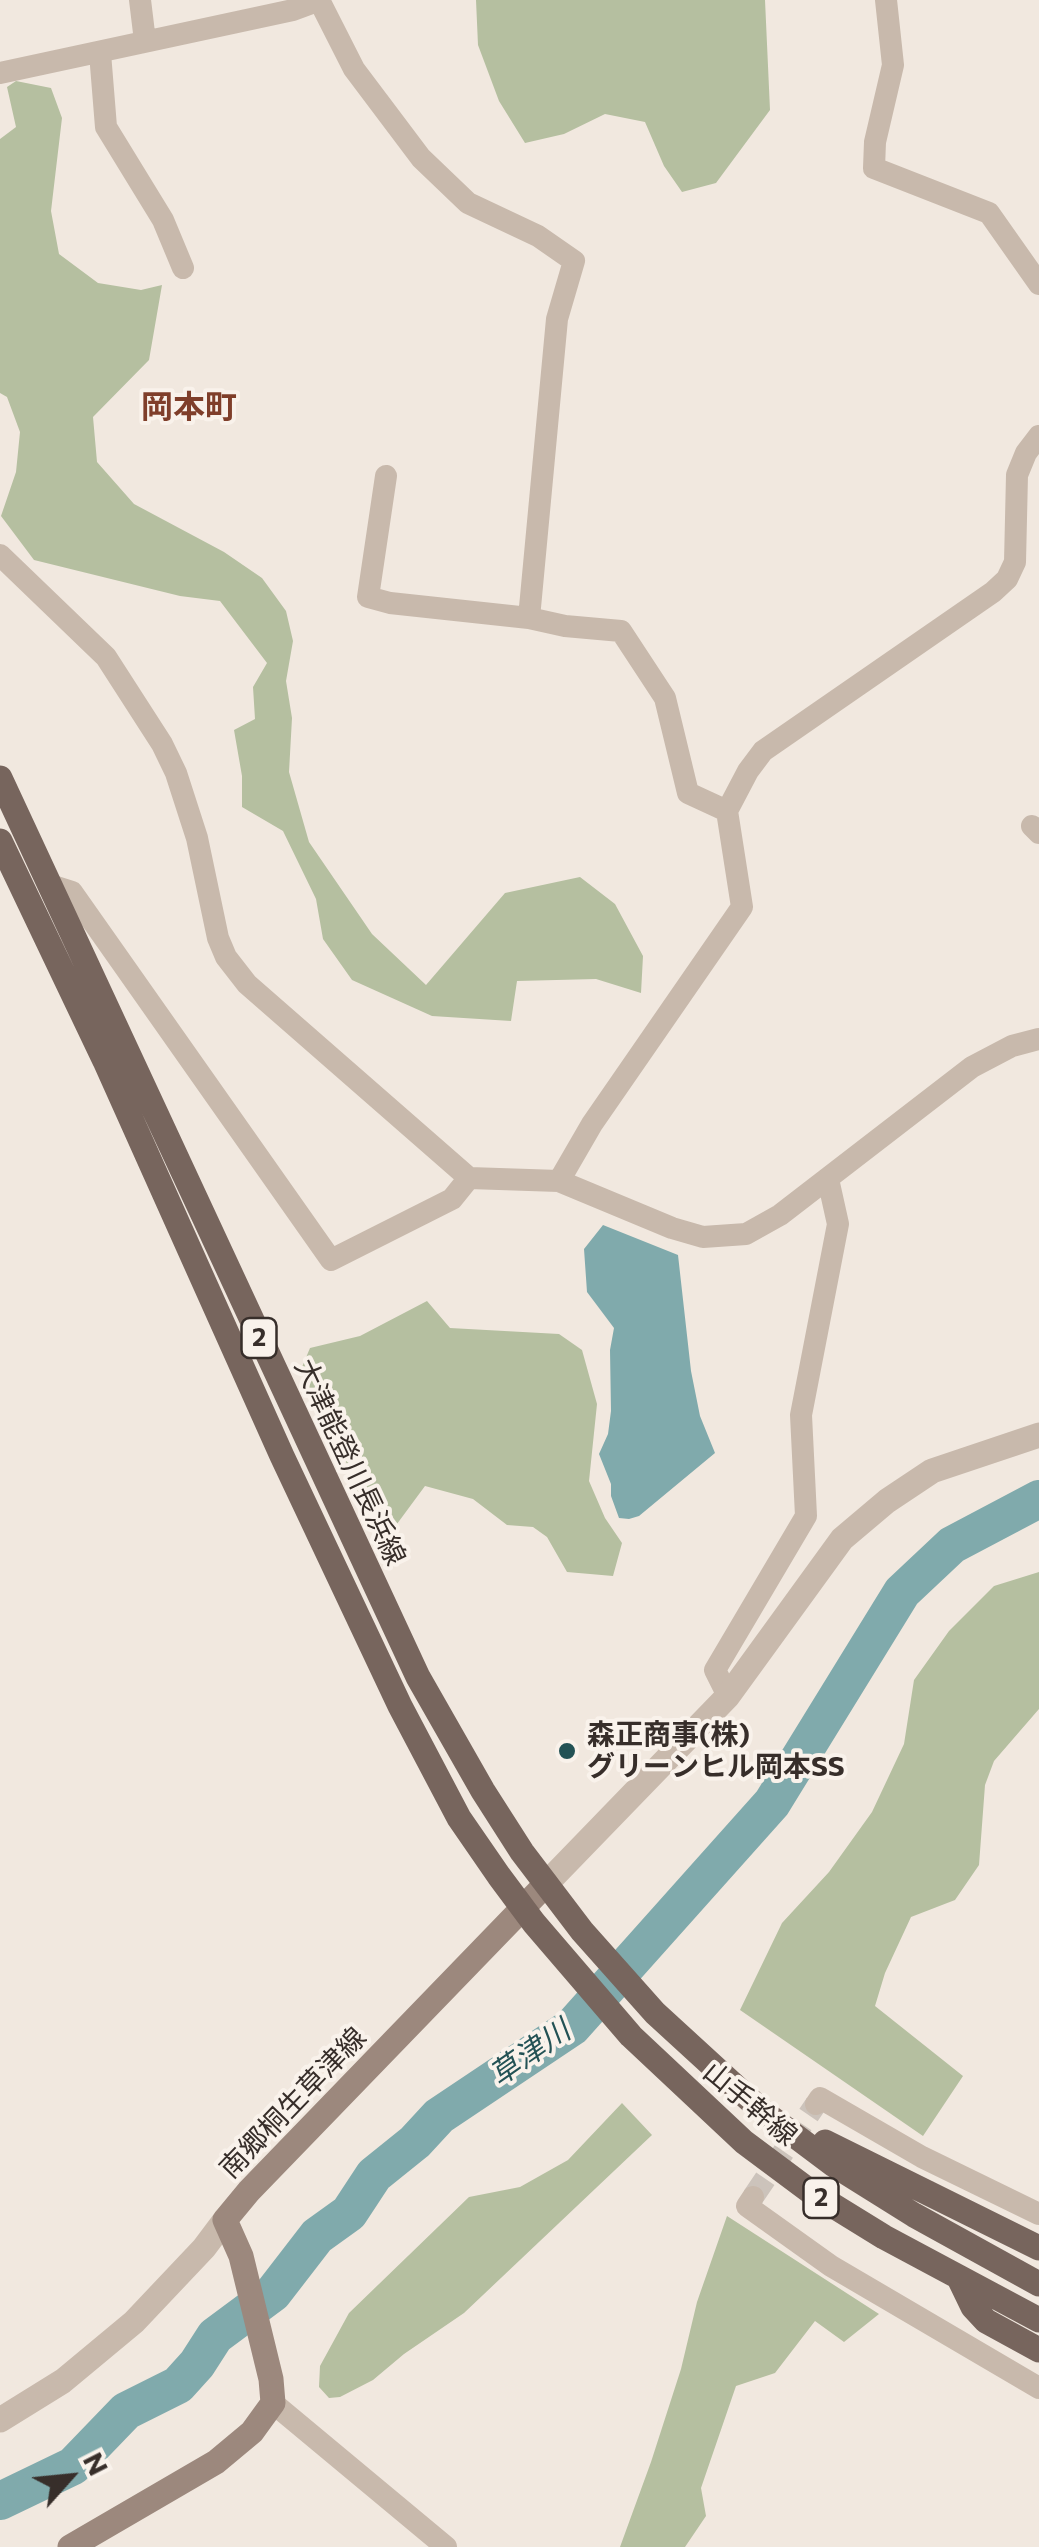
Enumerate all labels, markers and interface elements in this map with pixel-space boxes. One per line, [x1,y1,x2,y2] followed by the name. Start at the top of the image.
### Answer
[141,388,237,426] district label: 岡本町
[242,1318,276,1358] road number: 2
[287,1353,413,1571] street label: 大津能登川長浜線
[587,1718,845,1784] place label: 森正商事(株) グリーンヒル岡本SS
[556,1740,578,1762] marker: 森正商事(株) グリーンヒル岡本SS
[483,2012,577,2094] water label: 草津川
[213,2021,373,2185] street label: 南郷桐生草津線
[696,2055,804,2153] street label: 山手幹線
[804,2178,838,2218] road number: 2
[20,2427,120,2527] north arrow
[77,2446,117,2480] text: N

